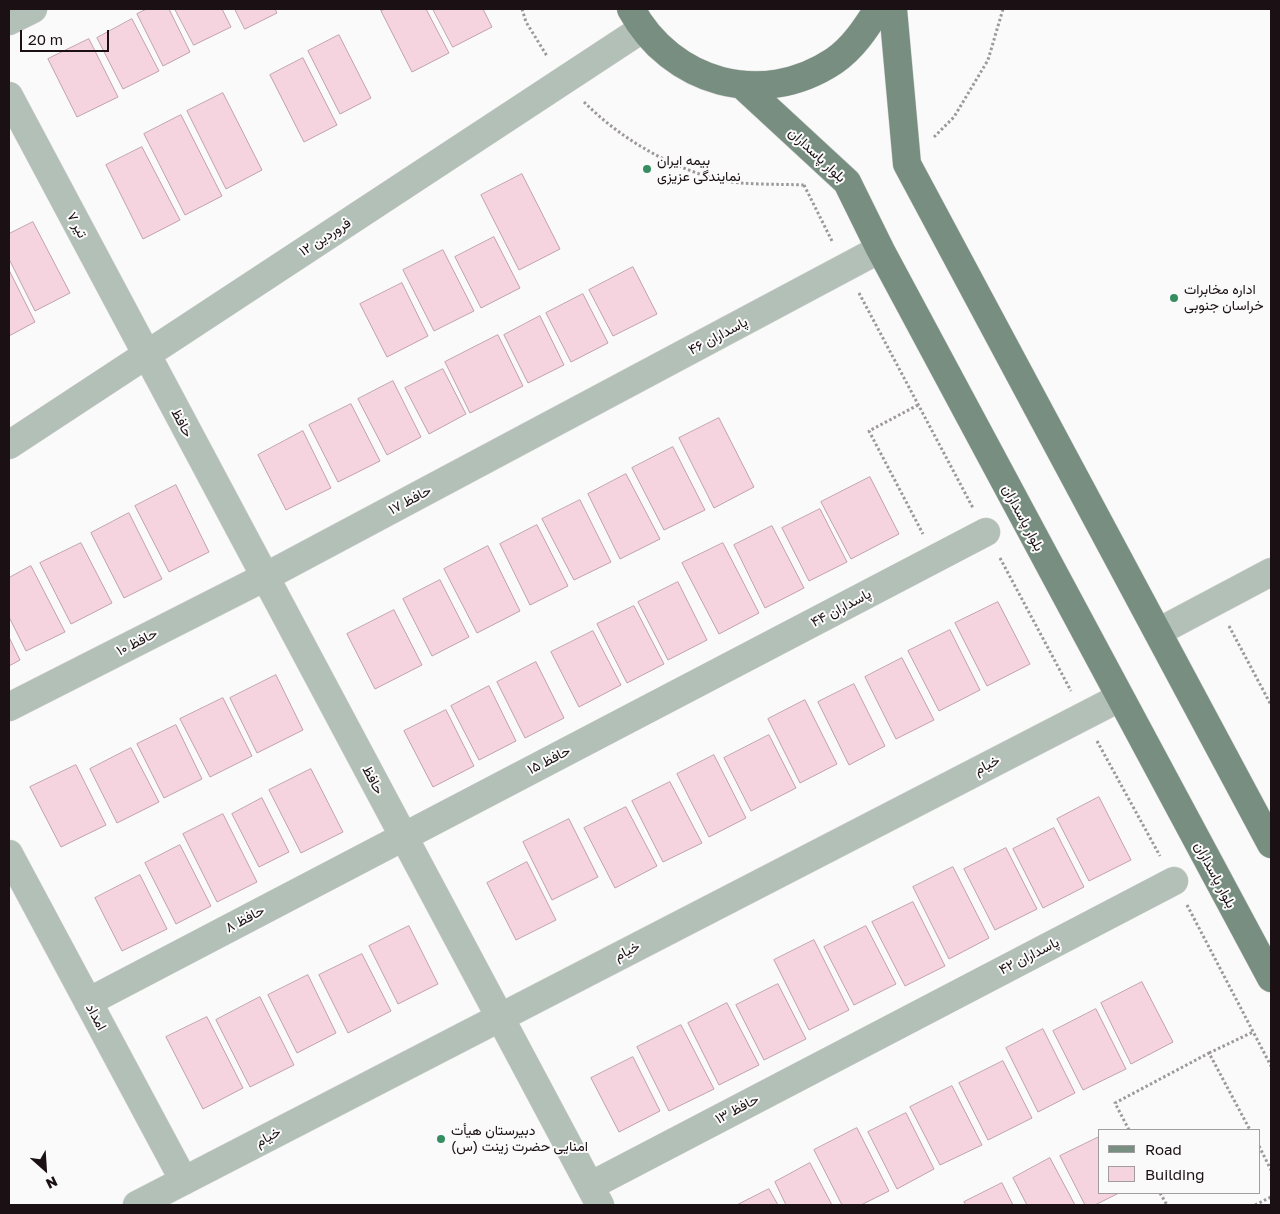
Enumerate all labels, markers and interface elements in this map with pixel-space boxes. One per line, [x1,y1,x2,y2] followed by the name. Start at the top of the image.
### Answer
[22,20,111,52] scale bar
[28,30,63,48] text: 20 m
[785,124,849,186] street label: بلوار پاسداران
[657,153,741,186] place label: بیمه ایران نمایندگی عزیزی
[641,163,653,175] marker: بیمه ایران نمایندگی عزیزی
[63,209,91,241] street label: ۷ تیر
[296,214,354,260] street label: ۱۲ فروردین
[1184,282,1264,314] place label: اداره مخابرات خراسان جنوبی
[1168,292,1180,304] marker: اداره مخابرات خراسان جنوبی
[686,313,750,359] street label: پاسداران ۴۶
[168,406,196,440] street label: حافظ
[386,482,434,518] street label: حافظ ۱۷
[999,482,1047,554] street label: بلوار پاسداران
[808,585,874,631] street label: پاسداران ۴۴
[114,625,160,659] street label: حافظ ۱۰
[525,742,573,778] street label: حافظ ۱۵
[971,752,1003,778] street label: خیام
[359,763,387,797] street label: حافظ
[1191,839,1239,911] street label: بلوار پاسداران
[223,902,267,936] street label: حافظ ۸
[996,934,1062,978] street label: پاسداران ۴۲
[611,938,643,964] street label: خیام
[82,1001,110,1033] street label: امداد
[712,1091,762,1127] street label: حافظ ۱۳
[252,1123,284,1151] street label: خیام
[451,1123,588,1156] place label: دبیرستان هیأت امنایی حضرت زینت (س)
[1098,1129,1260,1194] legend
[435,1133,447,1145] marker: دبیرستان هیأت امنایی حضرت زینت (س)
[1145,1140,1182,1158] text: Road
[20,1144,70,1194] north arrow
[1145,1165,1205,1183] text: Building
[43,1173,60,1193] text: N

